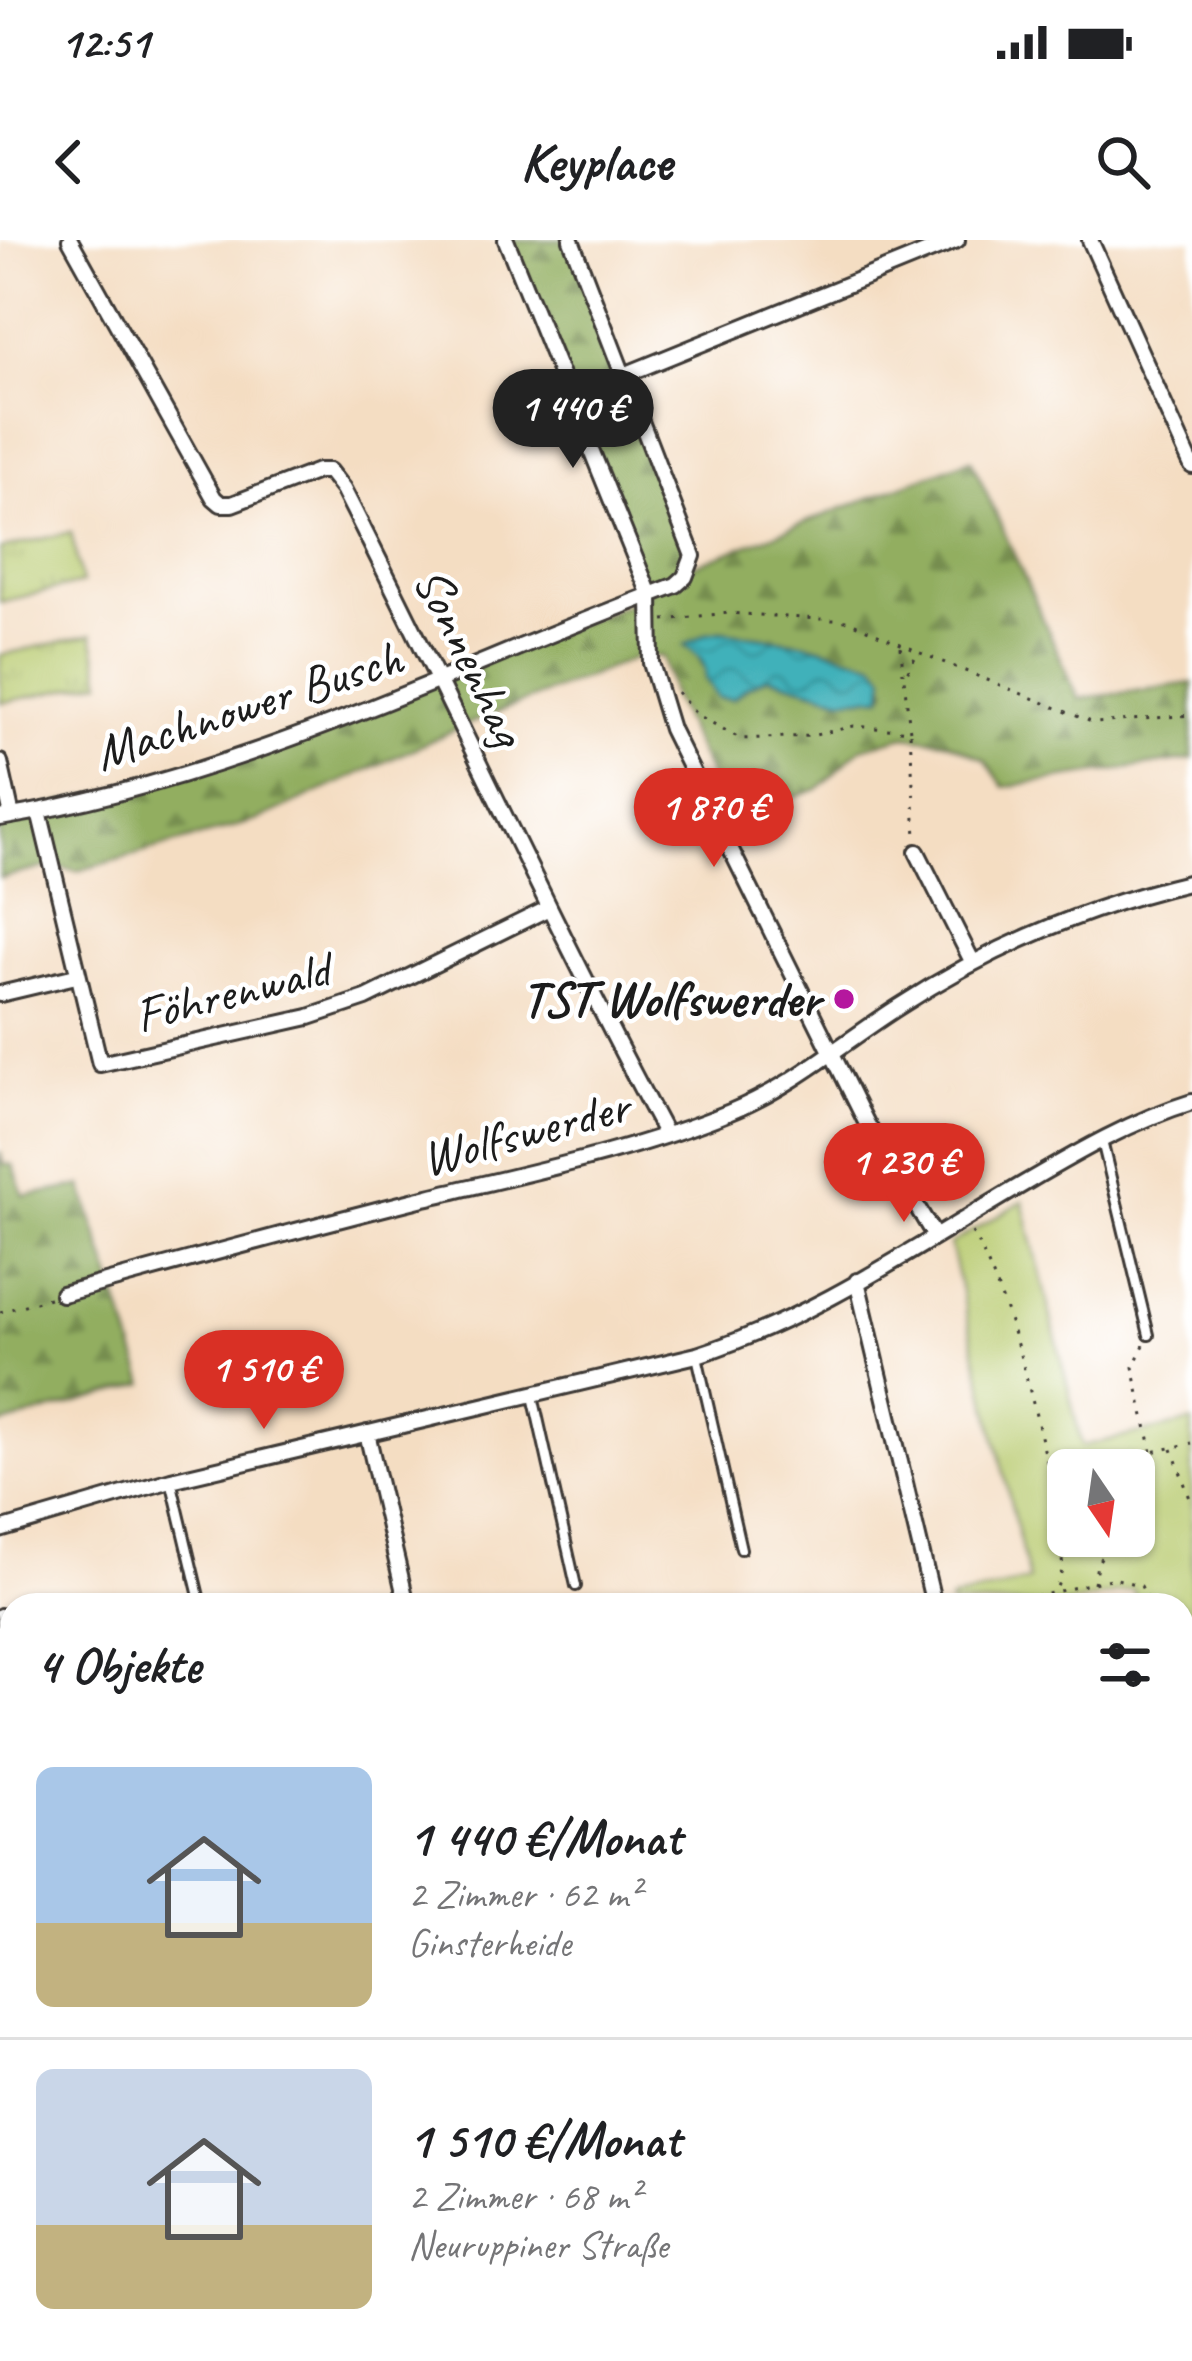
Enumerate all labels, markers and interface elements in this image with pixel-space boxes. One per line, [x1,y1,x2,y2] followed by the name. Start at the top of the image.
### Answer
[60,14,149,71] text: 12:51
[520,128,672,196] text: Keyplace
[36,129,102,195] icon: back
[1090,129,1156,195] icon: search
[462,369,684,471] pin: 1 440 €
[520,383,626,432] text: 1 440 €
[400,556,542,759] street label: Sonnenhag
[86,625,411,785] street label: Machnower Busch
[603,768,825,870] pin: 1 870 €
[661,782,767,831] text: 1 870 €
[128,935,343,1047] street label: Föhrenwald
[522,967,826,1031] place label: TST Wolfswerder
[831,986,857,1012] marker: TST Wolfswerder
[414,1072,640,1190] street label: Wolfswerder
[793,1123,1015,1225] pin: 1 230 €
[851,1137,957,1186] text: 1 230 €
[153,1330,375,1432] pin: 1 510 €
[211,1344,317,1393] text: 1 510 €
[1047,1449,1155,1557] north arrow
[1047,1449,1155,1557] map controls
[1092,1632,1158,1698] icon: filters
[36,1633,201,1697] text: 4 Objekte
[408,1806,681,1870] text: 1 440 €/Monat
[132,1815,276,1959] icon: home
[408,1870,640,1919] text: 2 Zimmer · 62 m²
[408,1919,571,1968] text: Ginsterheide
[408,2108,680,2172] text: 1 510 €/Monat
[132,2117,276,2261] icon: home
[408,2172,640,2221] text: 2 Zimmer · 68 m²
[408,2221,668,2270] text: Neuruppiner Straße

